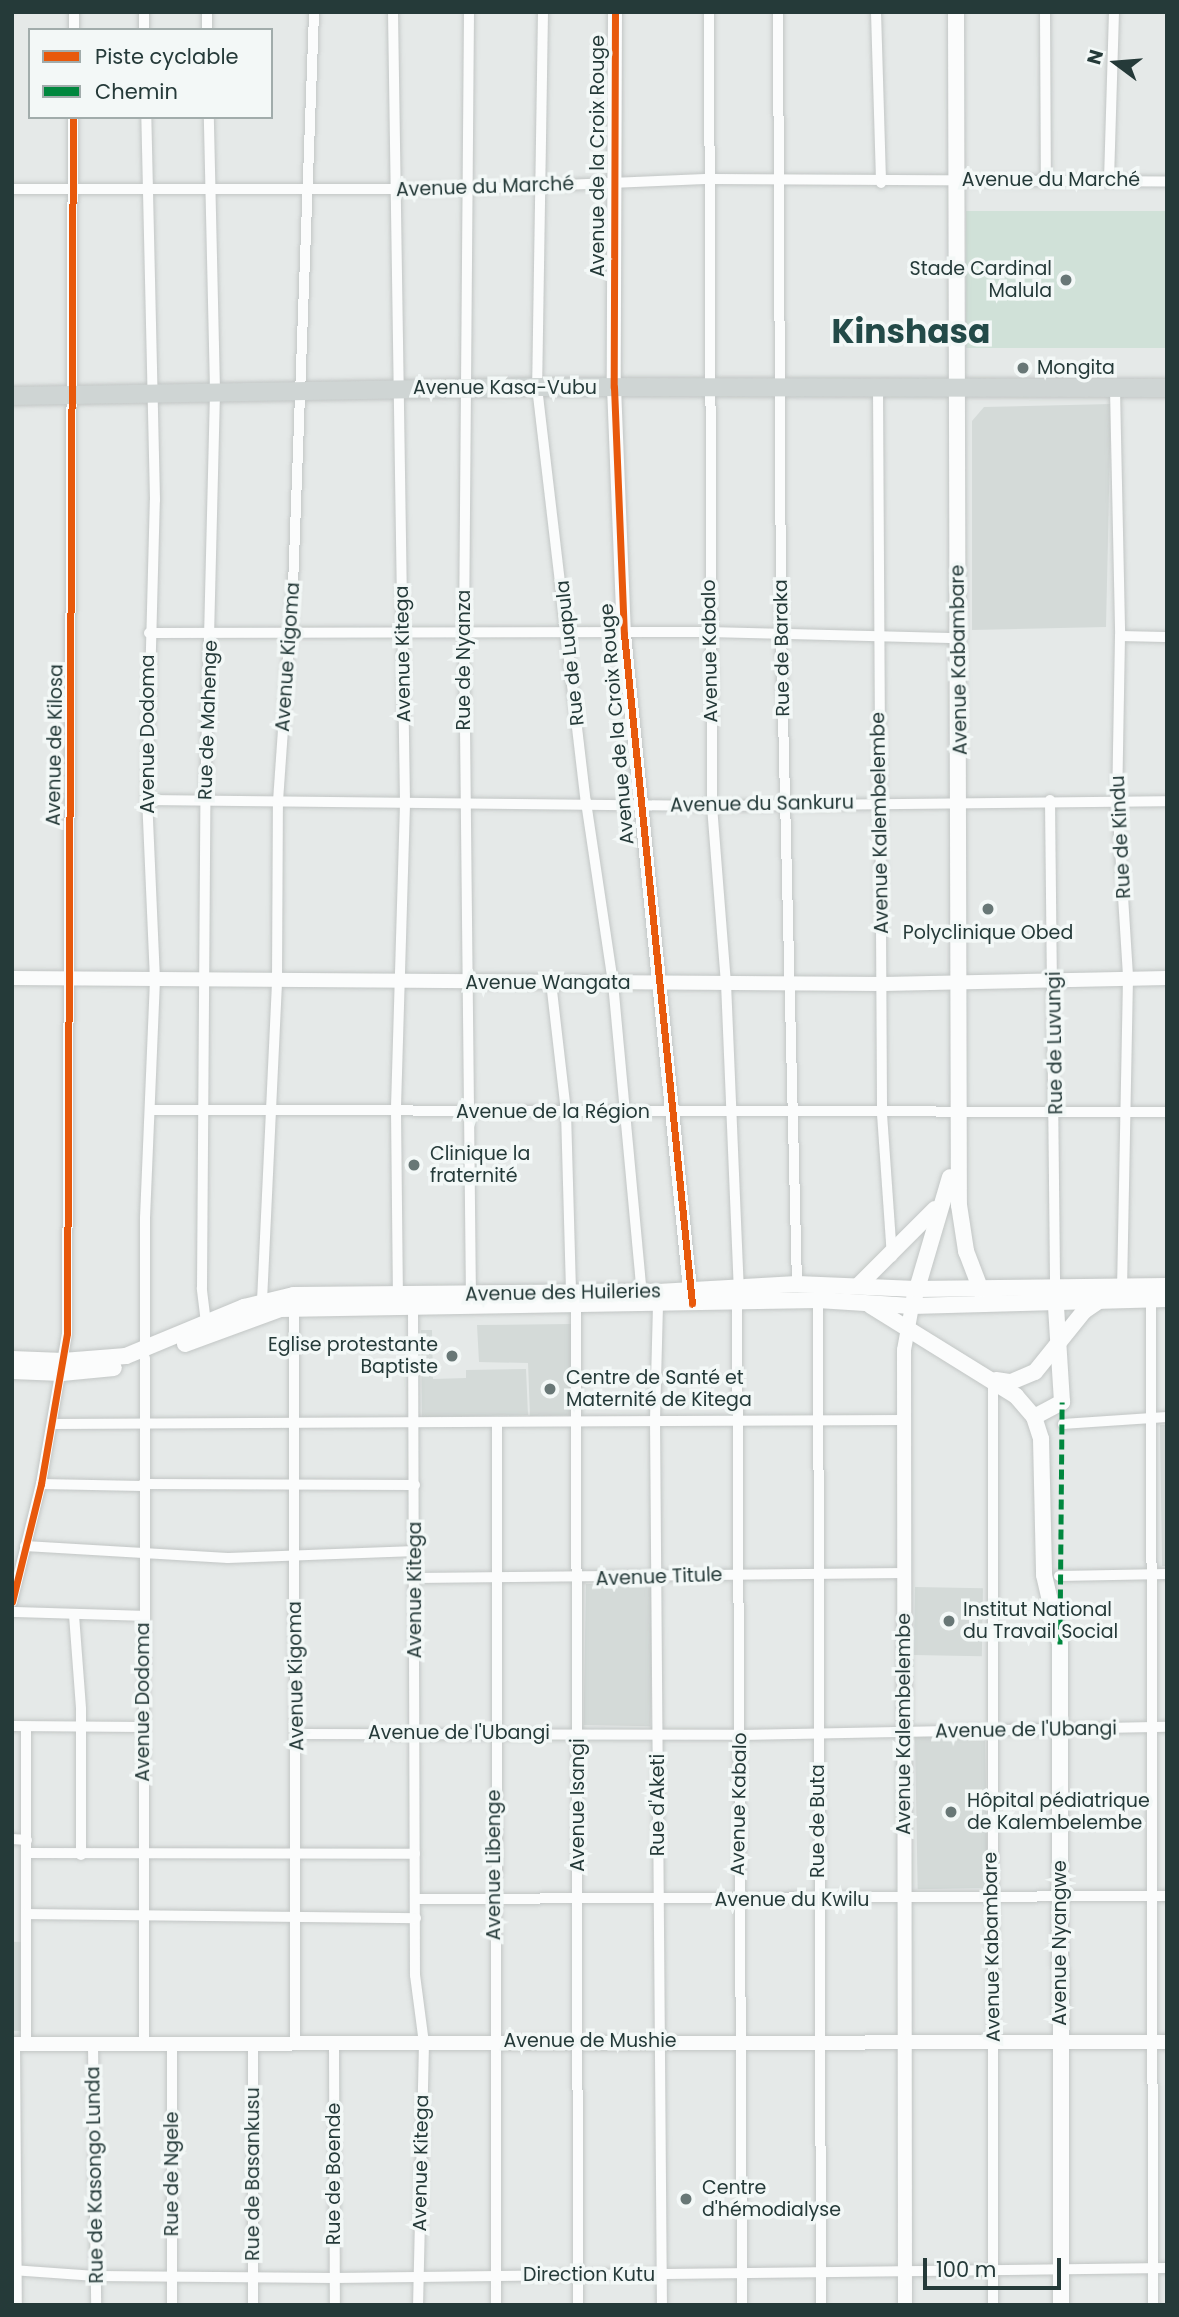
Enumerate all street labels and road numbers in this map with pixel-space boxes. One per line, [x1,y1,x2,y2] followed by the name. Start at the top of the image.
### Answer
[587,35,609,277] street label: Avenue de la Croix Rouge
[962,169,1140,191] street label: Avenue du Marché
[396,172,574,202] street label: Avenue du Marché
[413,377,597,399] street label: Avenue Kasa-Vubu
[946,565,972,755] street label: Avenue Kabambare
[551,579,589,727] street label: Rue de Luapula
[697,579,723,723] street label: Avenue Kabalo
[769,579,795,717] street label: Rue de Baraka
[271,581,305,733] street label: Avenue Kigoma
[390,585,416,723] street label: Avenue Kitega
[453,590,475,730] street label: Rue de Nyanza
[595,602,639,846] street label: Avenue de la Croix Rouge
[194,640,222,800] street label: Rue de Mahenge
[137,654,159,814] street label: Avenue Dodoma
[42,664,68,826] street label: Avenue de Kilosa
[867,712,893,934] street label: Avenue Kalembelembe
[1106,775,1136,899] street label: Rue de Kindu
[670,791,854,817] street label: Avenue du Sankuru
[1042,971,1068,1115] street label: Rue de Luvungi
[465,972,631,994] street label: Avenue Wangata
[456,1101,650,1123] street label: Avenue de la Région
[465,1280,661,1306] street label: Avenue des Huileries
[404,1522,426,1658] street label: Avenue Kitega
[595,1563,723,1591] street label: Avenue Titule
[283,1601,309,1751] street label: Avenue Kigoma
[893,1613,915,1835] street label: Avenue Kalembelembe
[132,1622,154,1782] street label: Avenue Dodoma
[935,1717,1117,1743] street label: Avenue de l'Ubangi
[368,1722,550,1744] street label: Avenue de l'Ubangi
[726,1732,752,1876] street label: Avenue Kabalo
[567,1738,589,1872] street label: Avenue Isangi
[647,1754,669,1856] street label: Rue d'Aketi
[807,1764,829,1878] street label: Rue de Buta
[483,1790,505,1940] street label: Avenue Libenge
[979,1852,1005,2042] street label: Avenue Kabambare
[1049,1860,1071,2026] street label: Avenue Nyangwe
[715,1889,869,1911] street label: Avenue du Kwilu
[503,2030,677,2052] street label: Avenue de Mushie
[82,2066,108,2284] street label: Rue de Kasongo Lunda
[242,2087,264,2261] street label: Rue de Basankusu
[408,2094,434,2232] street label: Avenue Kitega
[323,2103,345,2245] street label: Rue de Boende
[161,2112,183,2236] street label: Rue de Ngele
[523,2264,655,2286] street label: Direction Kutu

